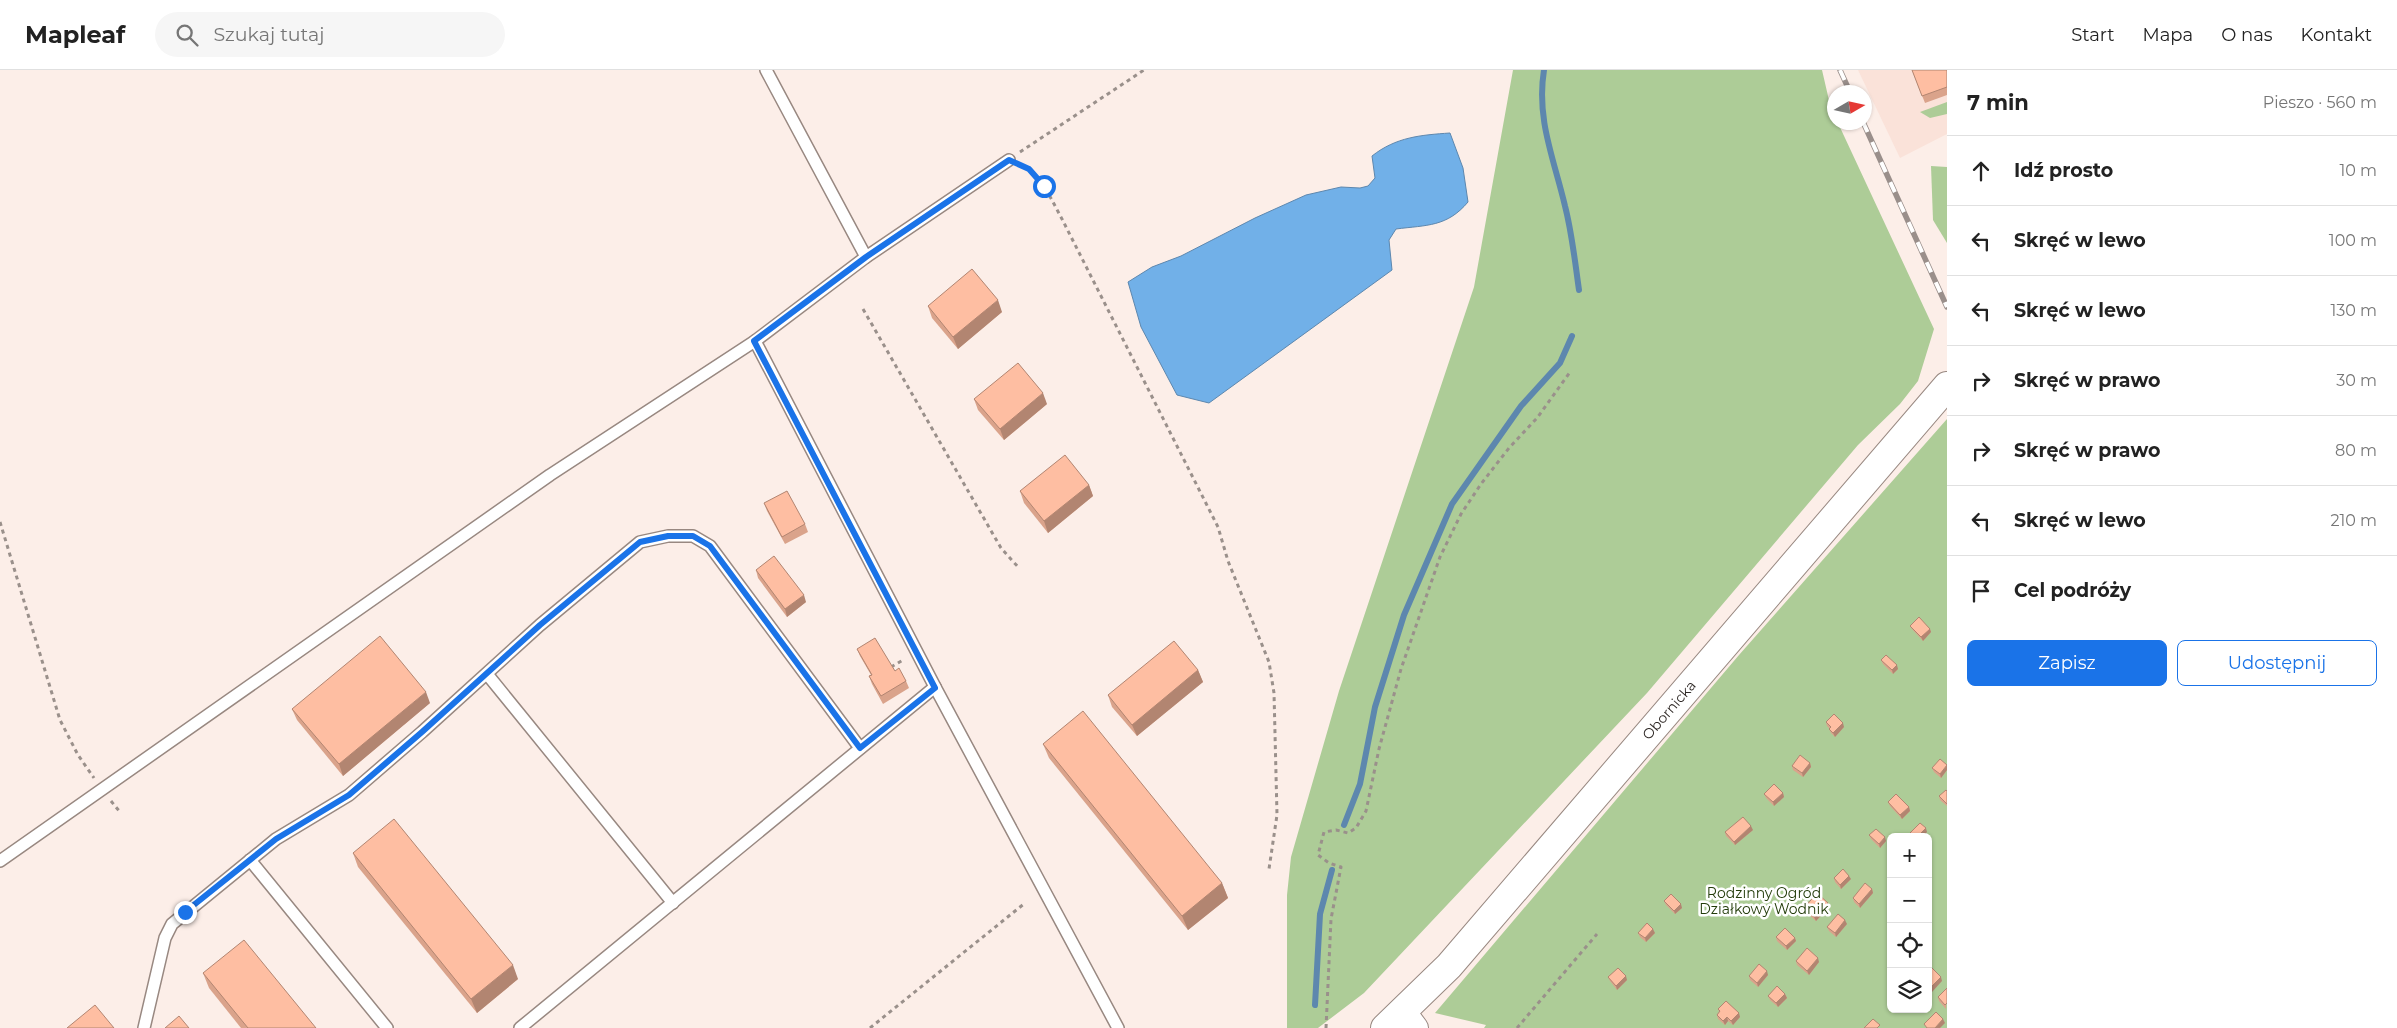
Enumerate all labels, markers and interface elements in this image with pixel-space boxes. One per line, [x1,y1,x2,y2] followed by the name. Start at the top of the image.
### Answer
[155,12,505,57] search box
[25,20,125,49] text: Mapleaf
[173,21,201,49] icon: search
[213,23,324,46] text: Szukaj tutaj
[2071,24,2115,46] text: Start
[2143,24,2193,46] text: Mapa
[2221,24,2273,46] text: O nas
[2301,24,2372,46] text: Kontakt
[1827,85,1872,130] north arrow
[1967,90,2029,115] text: 7 min
[2263,93,2377,112] text: Pieszo · 560 m
[1967,157,1995,185] icon: ahead
[2014,159,2113,182] text: Idź prosto
[2339,161,2377,180] text: 10 m
[1033,175,1056,198] route start
[1967,227,1995,255] icon: left
[2014,229,2146,252] text: Skręć w lewo
[2329,231,2377,250] text: 100 m
[1967,297,1995,325] icon: left
[2014,299,2146,322] text: Skręć w lewo
[2330,301,2377,320] text: 130 m
[1967,367,1995,395] icon: right
[2014,369,2160,392] text: Skręć w prawo
[2336,371,2377,390] text: 30 m
[1967,437,1995,465] icon: right
[2014,439,2160,462] text: Skręć w prawo
[2335,441,2377,460] text: 80 m
[1967,507,1995,535] icon: left
[2014,509,2146,532] text: Skręć w lewo
[2330,511,2377,530] text: 210 m
[1967,577,1995,605] icon: arrive
[2014,579,2131,602] text: Cel podróży
[1967,640,2167,686] button: Zapisz
[2177,640,2377,686] button: Udostępnij
[1638,677,1700,743] street label: Obornicka
[1887,833,1932,1013] map controls
[1887,833,1932,878] button: +
[1887,878,1932,923] button: −
[1699,884,1829,918] park label: Rodzinny Ogród Działkowy Wodnik
[174,901,197,924] route end
[1887,923,1932,968] button: locate
[1887,968,1932,1013] button: layers

